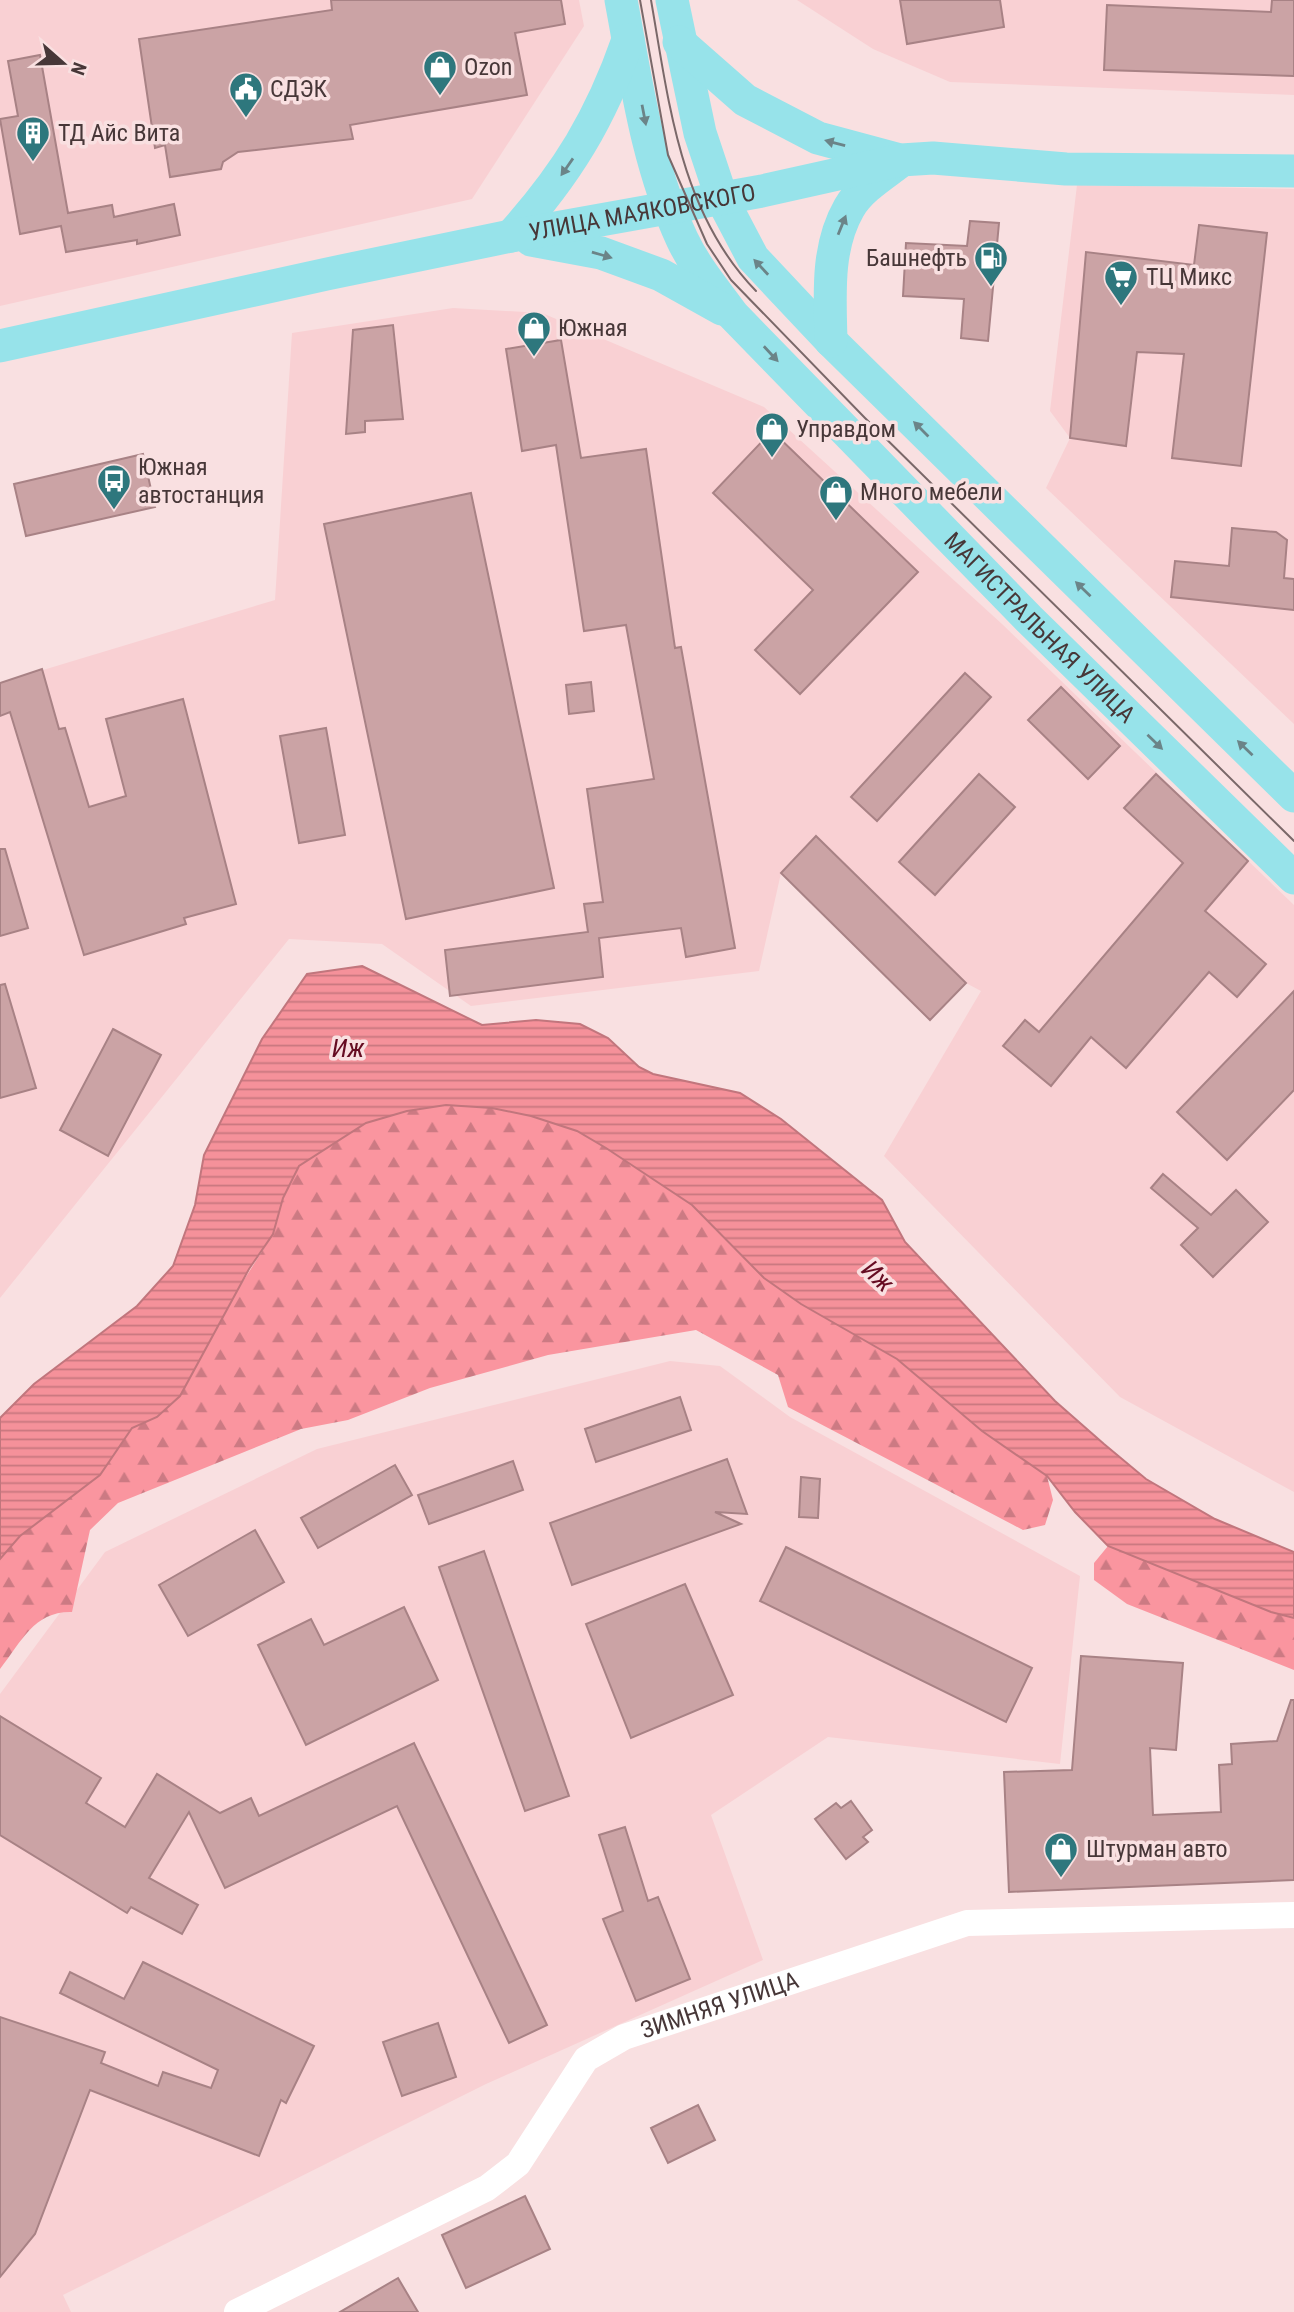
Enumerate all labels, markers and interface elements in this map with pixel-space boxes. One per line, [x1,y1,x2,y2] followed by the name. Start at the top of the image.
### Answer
[28,28,98,98] north arrow
[421,48,459,97] shop icon: Ozon
[464,53,512,81] place label: Ozon
[66,59,91,78] text: N
[227,70,265,119] public building icon: СДЭК
[270,75,328,103] place label: СДЭК
[638,104,649,126] one-way arrow
[14,114,52,163] building icon: ТД Айс Вита
[58,119,180,147] place label: ТД Айс Вита
[824,137,846,148] one-way arrow
[561,157,574,177] one-way arrow
[527,178,758,247] street label: УЛИЦА МАЯКОВСКОГО
[836,214,847,235] one-way arrow
[972,239,1010,288] fuel station icon: Башнефть
[866,244,967,272] place label: Башнефть
[592,250,613,260] one-way arrow
[1102,258,1140,307] supermarket icon: ТЦ Микс
[754,259,770,276] one-way arrow
[1146,263,1232,291] place label: ТЦ Микс
[515,309,553,358] shop icon: Южная
[558,314,628,342] place label: Южная
[762,346,779,363] one-way arrow
[753,410,791,459] shop icon: Управдом
[796,415,896,443] place label: Управдом
[913,421,929,437] one-way arrow
[138,453,264,509] place label: Южная автостанция
[95,462,133,511] bus stop icon: Южная автостанция
[817,473,855,522] shop icon: Много мебели
[860,478,1003,506] place label: Много мебели
[939,527,1141,729] street label: МАГИСТРАЛЬНАЯ УЛИЦА
[1075,581,1091,598] one-way arrow
[1146,734,1163,750] one-way arrow
[1237,740,1253,756] one-way arrow
[332,1033,365,1063] water label: Иж
[856,1254,901,1299] water label: Иж
[1042,1830,1080,1879] shop icon: Штурман авто
[1086,1835,1228,1863] place label: Штурман авто
[637,1966,802,2044] street label: ЗИМНЯЯ УЛИЦА

